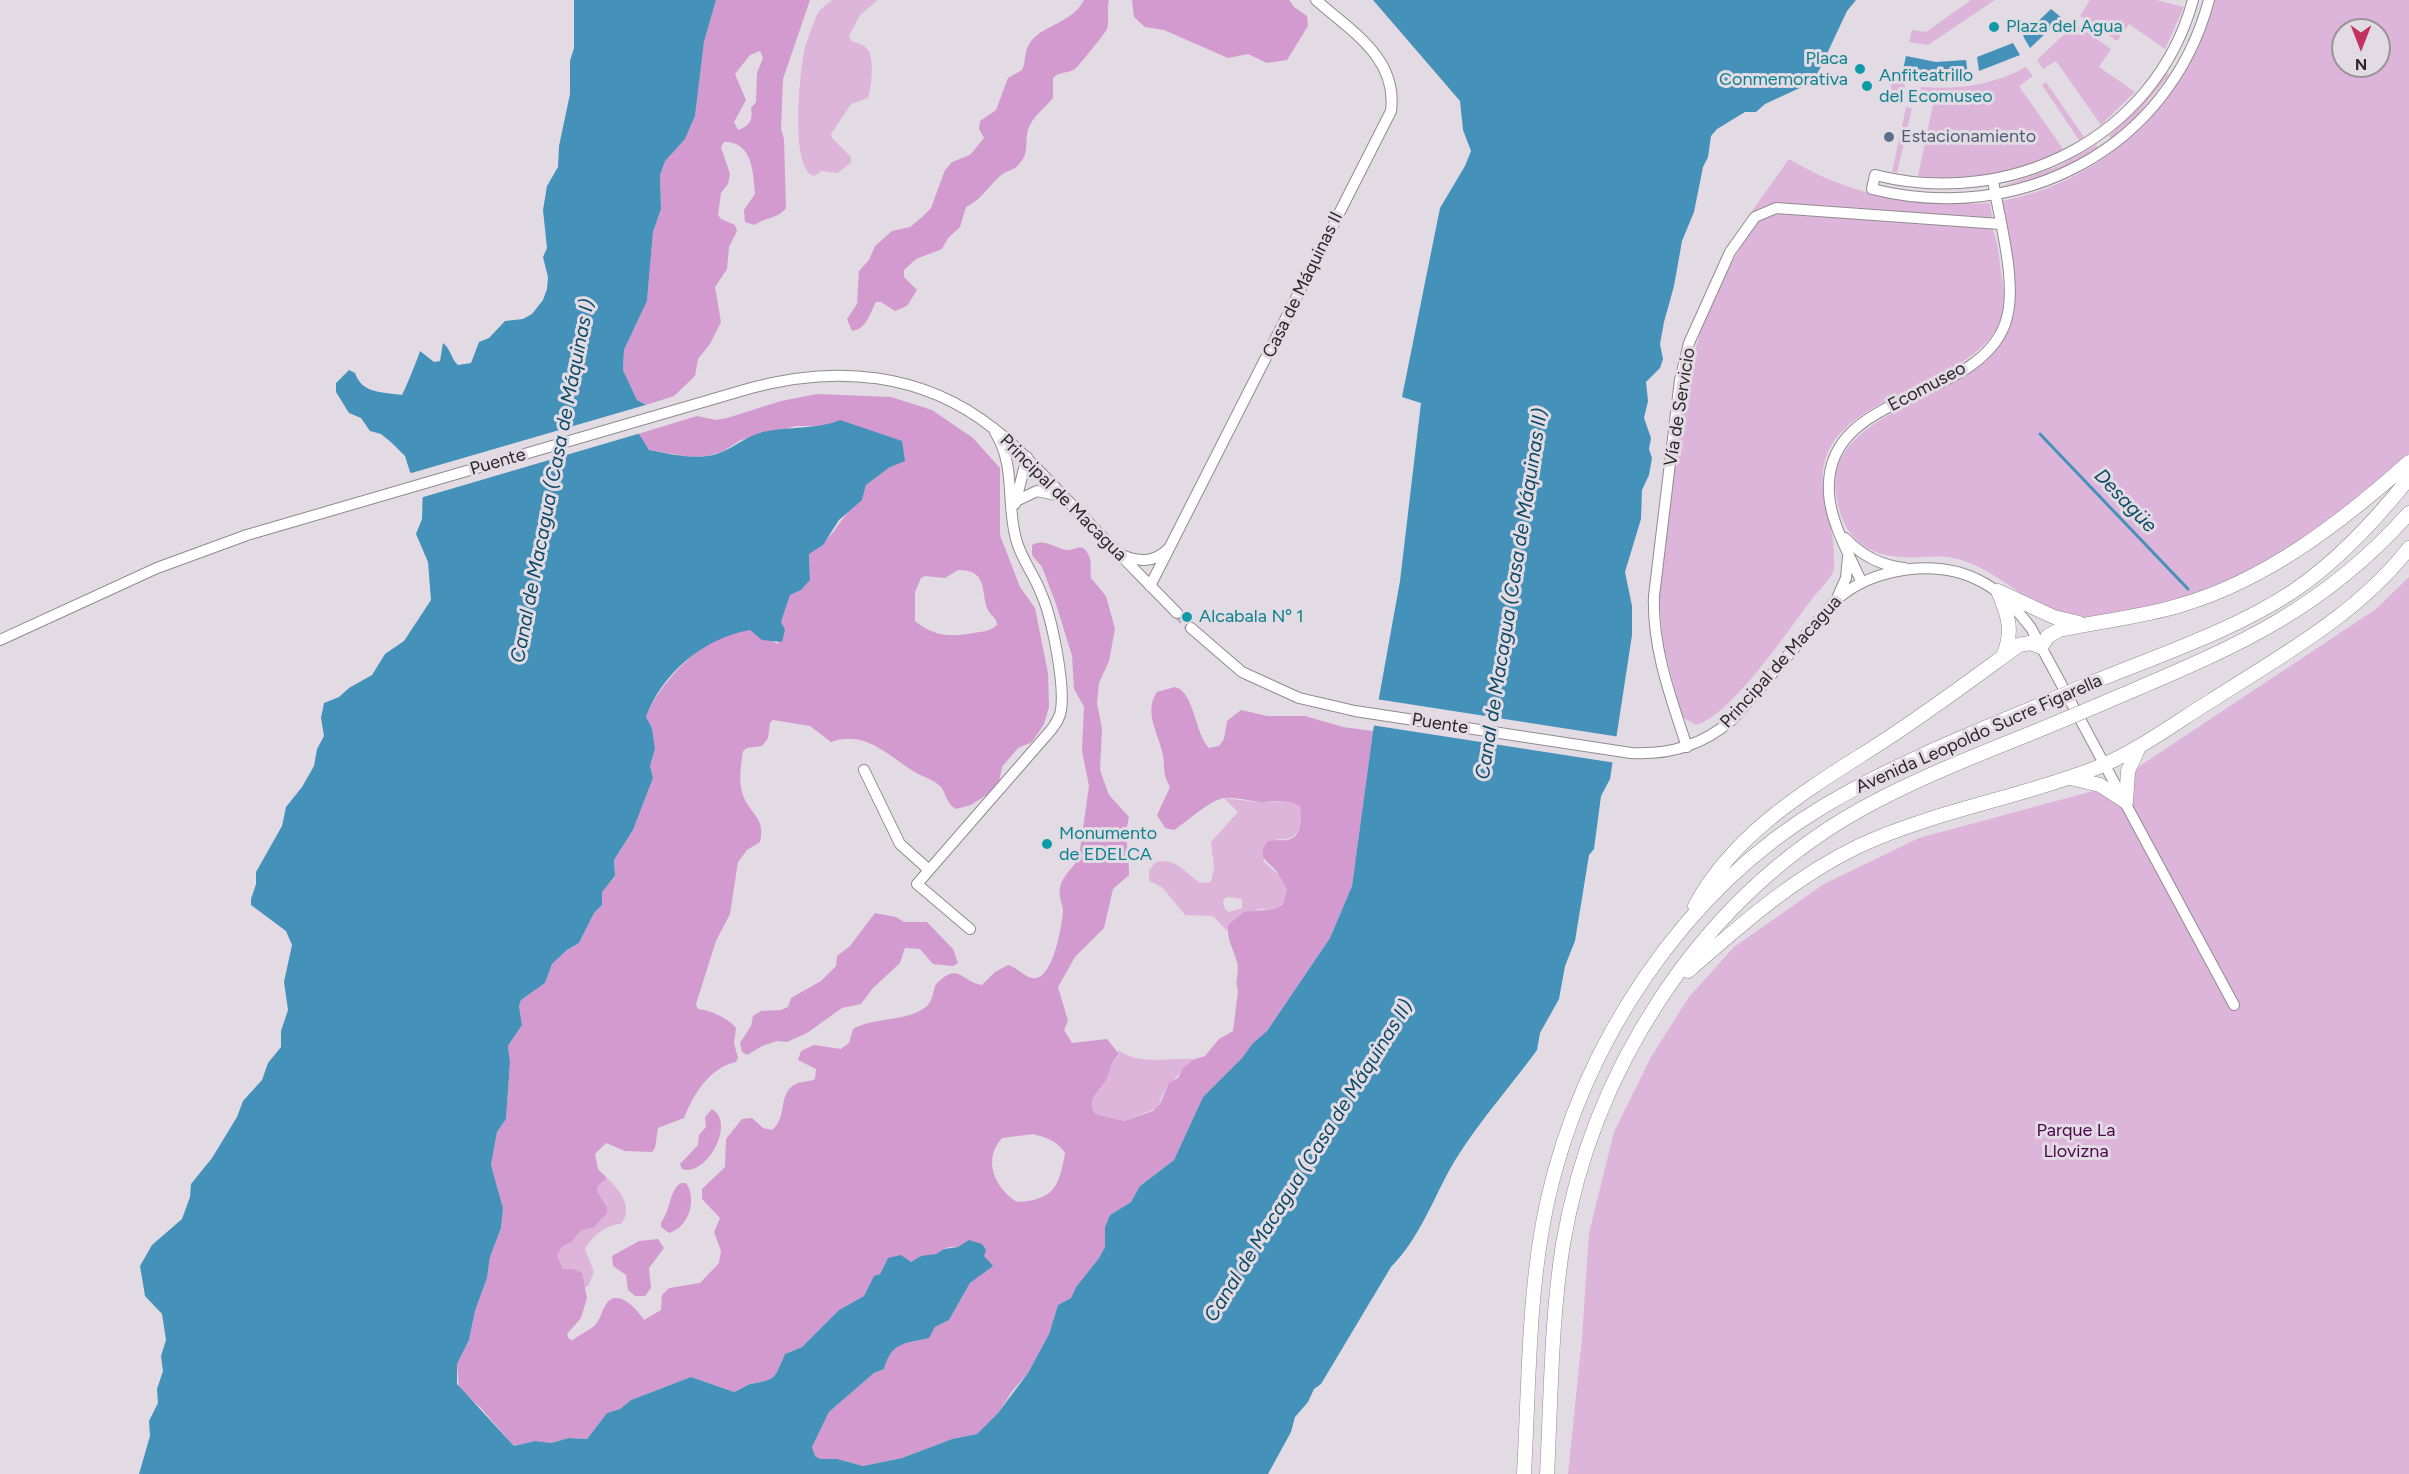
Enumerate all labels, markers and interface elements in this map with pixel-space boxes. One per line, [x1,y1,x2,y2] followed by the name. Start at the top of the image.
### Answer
[2006,16,2123,38] place label: Plaza del Agua
[2331,18,2391,78] north arrow
[1987,20,2001,34] marker: Plaza del Agua
[1719,48,1848,90] place label: Placa Conmemorativa
[2355,55,2367,74] text: N
[1853,62,1867,76] marker: Placa Conmemorativa
[1879,65,1993,107] place label: Anfiteatrillo del Ecomuseo
[1860,79,1874,93] marker: Anfiteatrillo del Ecomuseo
[1901,126,2036,148] place label: Estacionamiento
[1882,130,1896,144] marker: Estacionamiento
[1258,208,1348,362] street label: Casa de Máquinas II
[506,297,600,665] water label: Canal de Macagua (Casa de Máquinas I)
[1660,346,1700,468] street label: Vía de Servicio
[1884,358,1970,416] street label: Ecomuseo
[1471,407,1553,781] water label: Canal de Macagua (Casa de Máquinas II)
[995,430,1131,566] street label: Principal de Macagua
[468,444,528,480] street label: Puente
[2089,464,2161,538] water label: Desagüe
[1716,591,1846,733] street label: Principal de Macagua
[1199,606,1304,628] place label: Alcabala Nº 1
[1180,610,1194,624] marker: Alcabala Nº 1
[1852,670,2106,798] street label: Avenida Leopoldo Sucre Figarella
[1410,709,1470,739] street label: Puente
[1059,823,1157,866] place label: Monumento de EDELCA
[1040,837,1054,851] marker: Monumento de EDELCA
[1199,995,1419,1327] water label: Canal de Macagua (Casa de Máquinas II)
[2037,1120,2115,1162] park label: Parque La Llovizna

